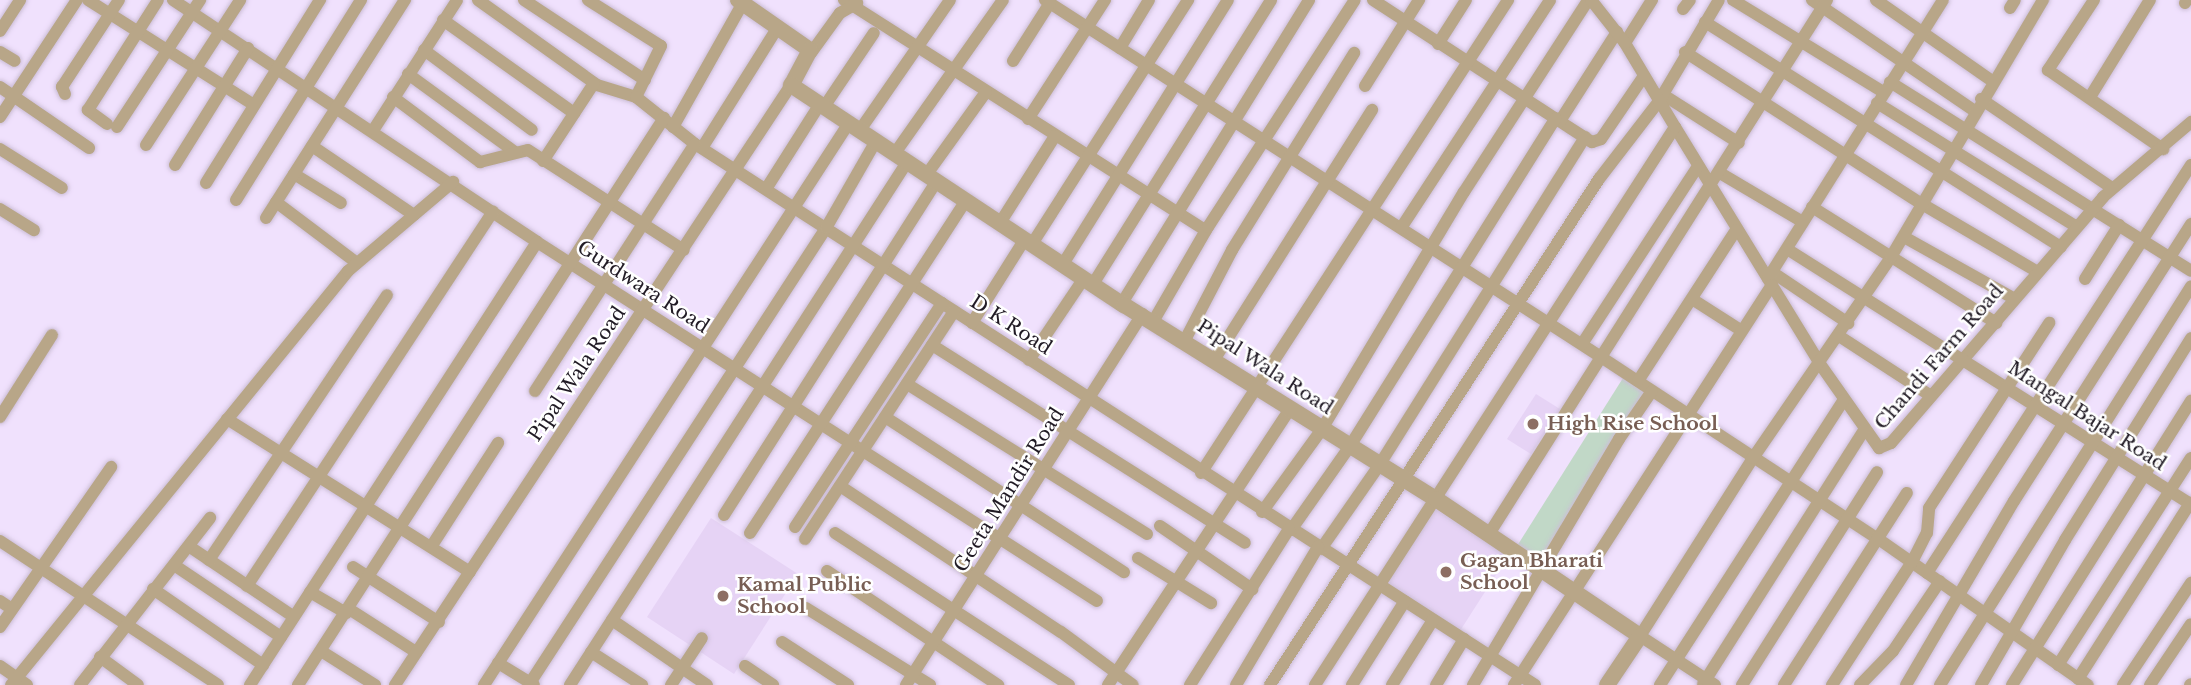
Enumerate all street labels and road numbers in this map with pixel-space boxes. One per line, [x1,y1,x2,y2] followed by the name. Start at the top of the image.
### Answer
[573,236,713,338] street label: Gurdwara Road
[1870,280,2008,434] street label: Chandi Farm Road
[966,290,1056,360] street label: D K Road
[523,302,631,446] street label: Pipal Wala Road
[1192,314,1338,420] street label: Pipal Wala Road
[2003,356,2171,476] street label: Mangal Bajar Road
[949,403,1069,577] street label: Geeta Mandir Road

